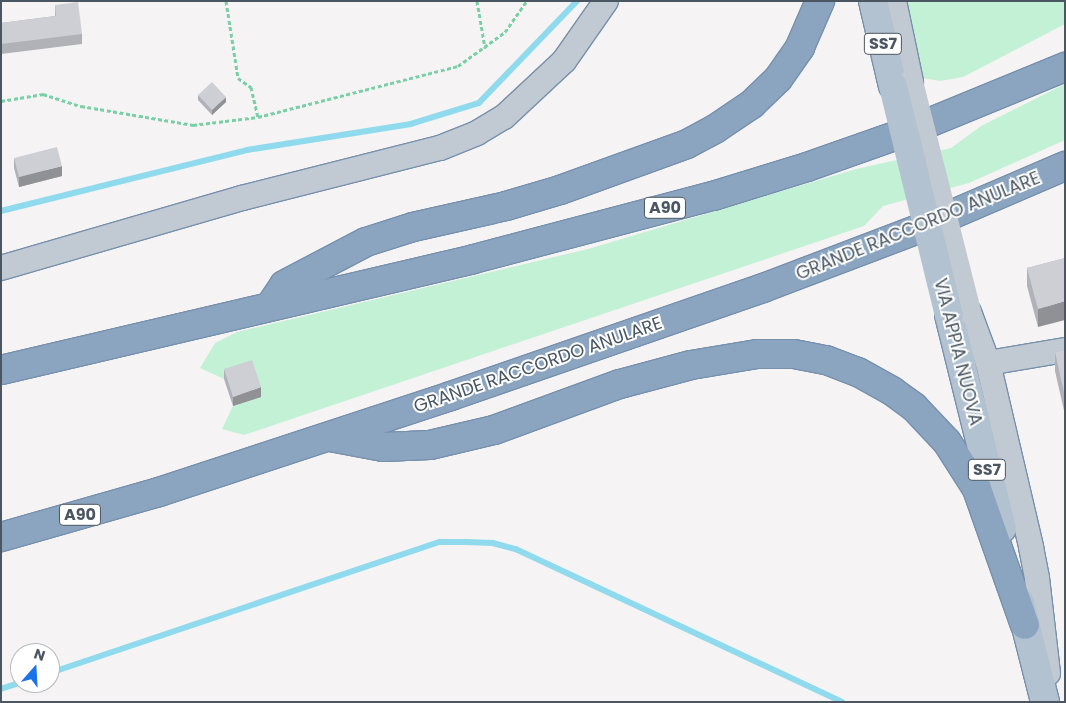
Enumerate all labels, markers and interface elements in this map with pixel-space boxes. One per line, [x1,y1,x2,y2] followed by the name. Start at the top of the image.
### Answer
[863,31,903,58] road number: SS7
[793,167,1043,285] street label: GRANDE RACCORDO ANULARE
[644,194,686,222] road number: A90
[929,276,987,428] street label: VIA APPIA NUOVA
[411,312,665,418] street label: GRANDE RACCORDO ANULARE
[967,456,1007,484] road number: SS7
[59,502,101,528] road number: A90
[10,643,60,693] north arrow
[31,644,48,666] text: N

